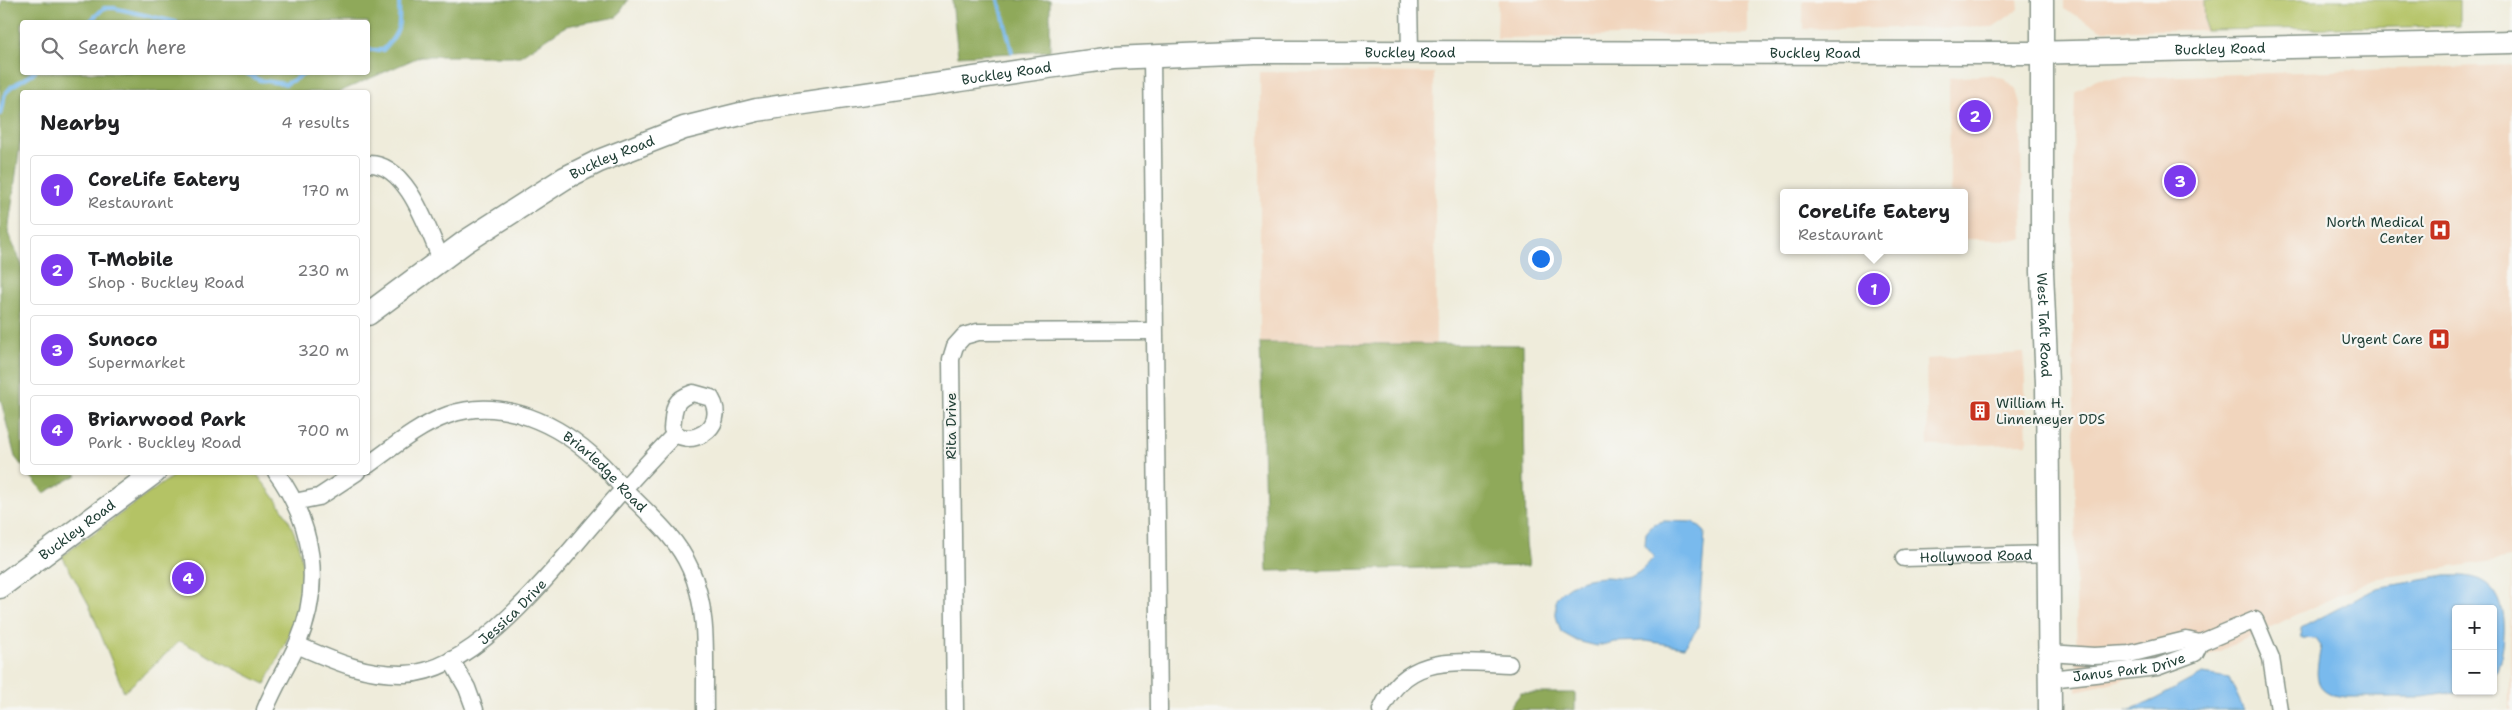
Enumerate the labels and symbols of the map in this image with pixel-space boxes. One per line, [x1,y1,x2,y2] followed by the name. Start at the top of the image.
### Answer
[2175,39,2266,59] street label: Buckley Road
[1365,43,1456,61] street label: Buckley Road
[1770,44,1861,62] street label: Buckley Road
[960,58,1053,89] street label: Buckley Road
[1959,97,1991,135] pin: 2
[566,131,657,183] street label: Buckley Road
[2164,162,2196,200] pin: 3
[2326,213,2425,247] place label: North Medical Center
[2428,218,2452,242] hospital icon: North Medical Center
[1528,246,1554,272] your location
[1858,270,1890,308] pin: 1
[2033,272,2056,378] street label: West Taft Road
[2427,327,2451,351] hospital icon: Urgent Care
[2341,330,2423,348] place label: Urgent Care
[942,392,960,460] street label: Rita Drive
[1996,394,2105,428] place label: William H. Linnemeyer DDS
[1968,399,1992,423] building icon: William H. Linnemeyer DDS
[560,427,651,516] street label: Briarledge Road
[35,495,119,564] street label: Buckley Road
[1919,545,2033,567] street label: Hollywood Road
[172,559,204,597] pin: 4
[475,575,550,649] street label: Jessica Drive
[2072,648,2188,685] street label: Janus Park Drive

